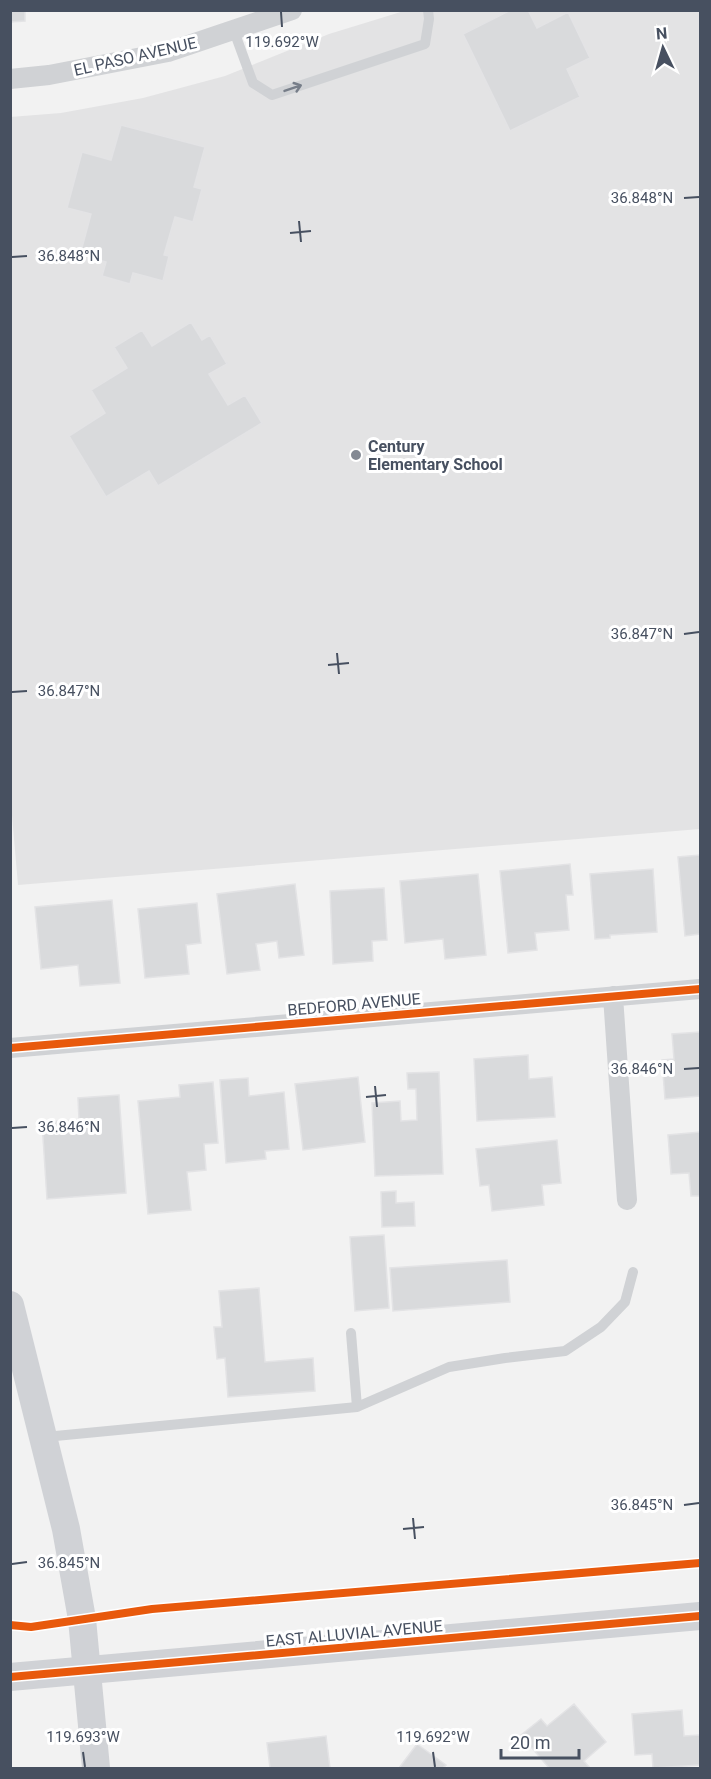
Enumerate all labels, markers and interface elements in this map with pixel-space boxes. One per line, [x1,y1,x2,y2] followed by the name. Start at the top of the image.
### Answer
[633,18,693,78] north arrow
[655,24,668,44] text: N
[72,33,198,80] street label: EL PASO AVENUE
[245,33,319,51] text: 119.692°W
[283,82,302,93] one-way arrow
[611,189,673,207] text: 36.848°N
[38,247,100,265] text: 36.848°N
[368,437,503,474] place label: Century Elementary School
[349,448,363,462] marker: Century Elementary School
[611,625,673,643] text: 36.847°N
[38,682,100,700] text: 36.847°N
[287,989,421,1020] street label: BEDFORD AVENUE
[611,1060,673,1078] text: 36.846°N
[38,1118,100,1136] text: 36.846°N
[611,1496,673,1514] text: 36.845°N
[38,1554,100,1572] text: 36.845°N
[265,1616,443,1651] street label: EAST ALLUVIAL AVENUE
[501,1722,579,1760] scale bar
[46,1728,120,1746] text: 119.693°W
[396,1728,470,1746] text: 119.692°W
[510,1732,550,1753] text: 20 m

